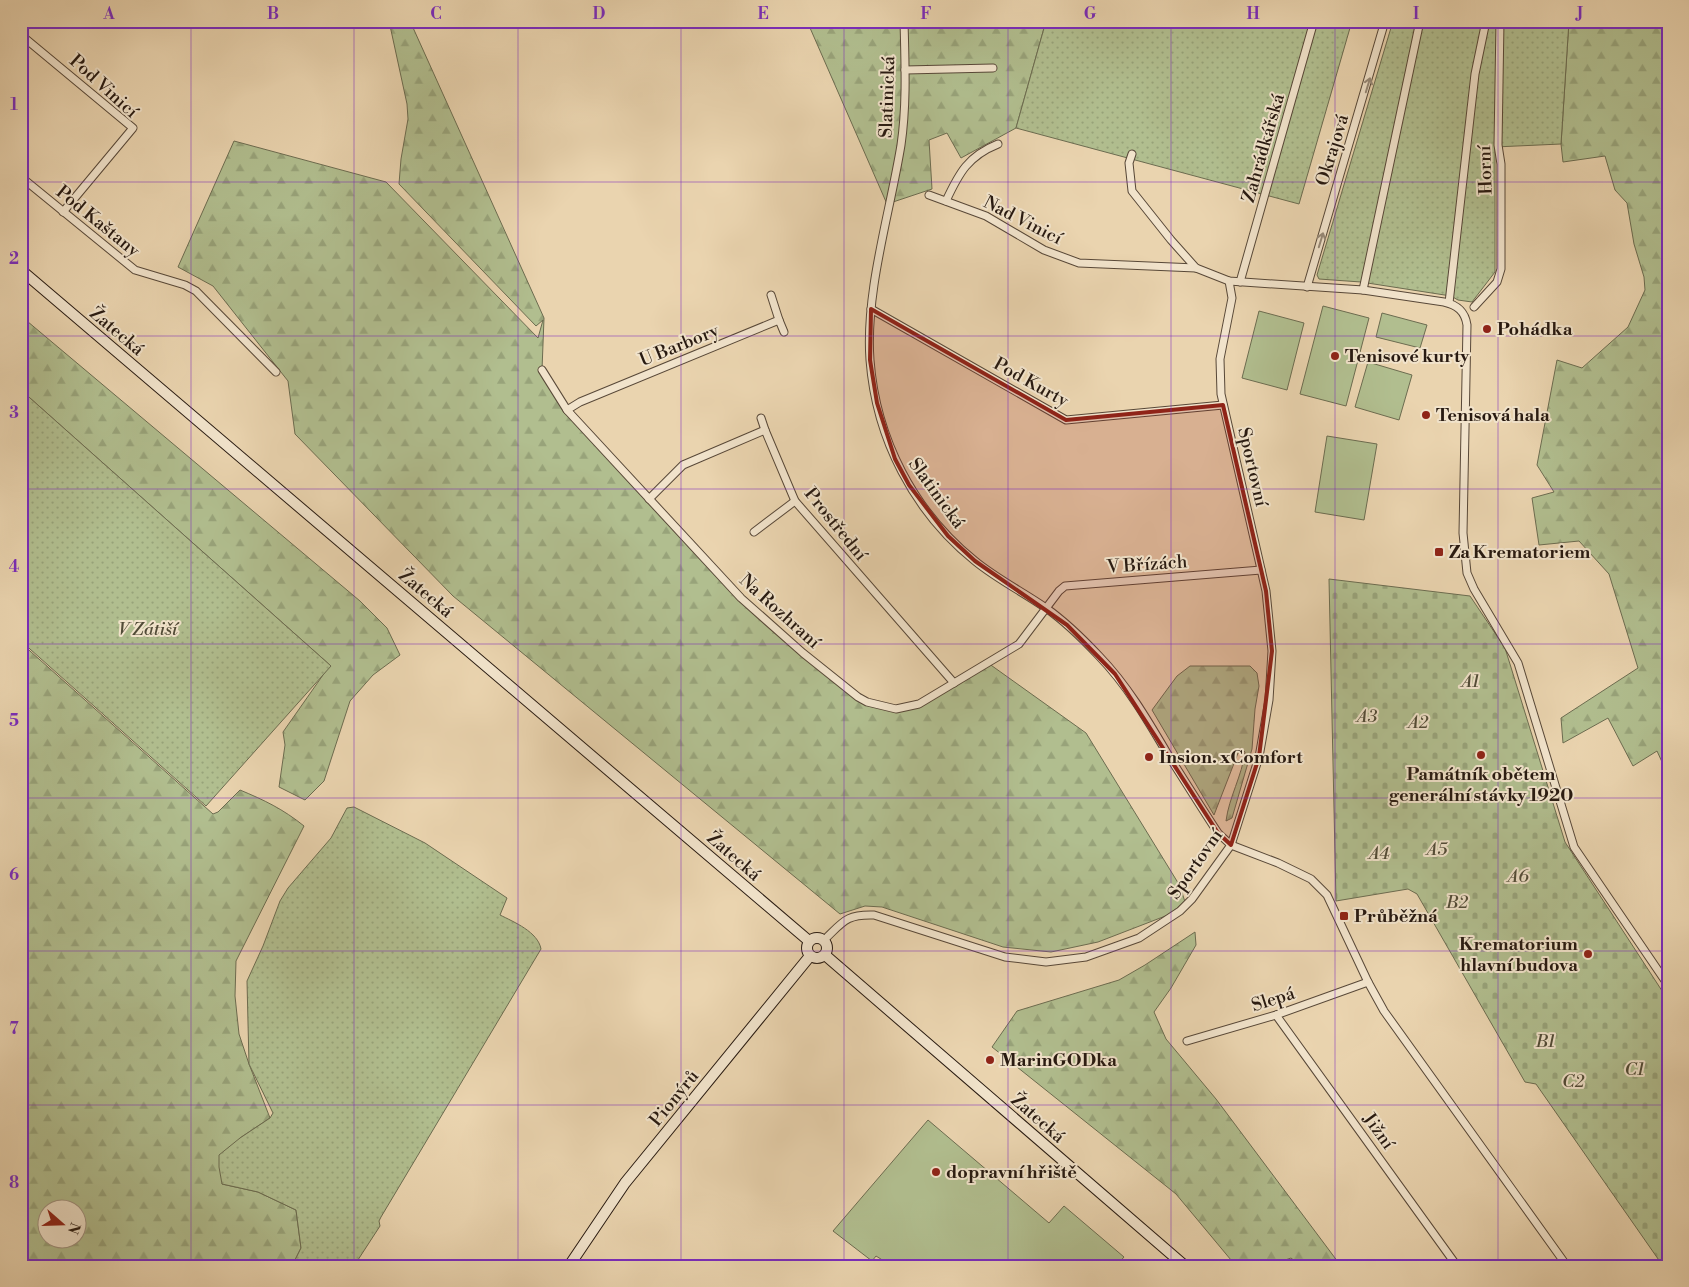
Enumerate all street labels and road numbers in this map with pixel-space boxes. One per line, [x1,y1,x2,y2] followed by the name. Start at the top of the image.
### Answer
[65,50,144,124] street label: Pod Vinicí
[875,55,900,138] street label: Slatinická
[1237,90,1290,205] street label: Zahrádkářská
[1311,111,1355,189] street label: Okrajová
[1473,144,1498,195] street label: Horní
[51,181,144,262] street label: Pod Kaštany
[979,191,1067,251] street label: Nad Vinicí
[85,302,149,361] street label: Žatecká
[636,319,723,372] street label: U Barbory
[989,352,1072,413] street label: Pod Kurty
[1232,425,1273,510] street label: Sportovní
[903,453,970,534] street label: Slatinická
[799,483,873,567] street label: Prostřední
[1105,550,1188,579] street label: V Břízách
[394,564,458,623] street label: Žatecká
[734,569,826,654] street label: Na Rozhraní
[1163,824,1229,904] street label: Sportovní
[702,827,766,887] street label: Žatecká
[1249,981,1299,1017] street label: Slepá
[645,1065,705,1131] street label: Pionýrů
[1006,1089,1070,1149] street label: Žatecká
[1357,1108,1400,1155] street label: Jižní

